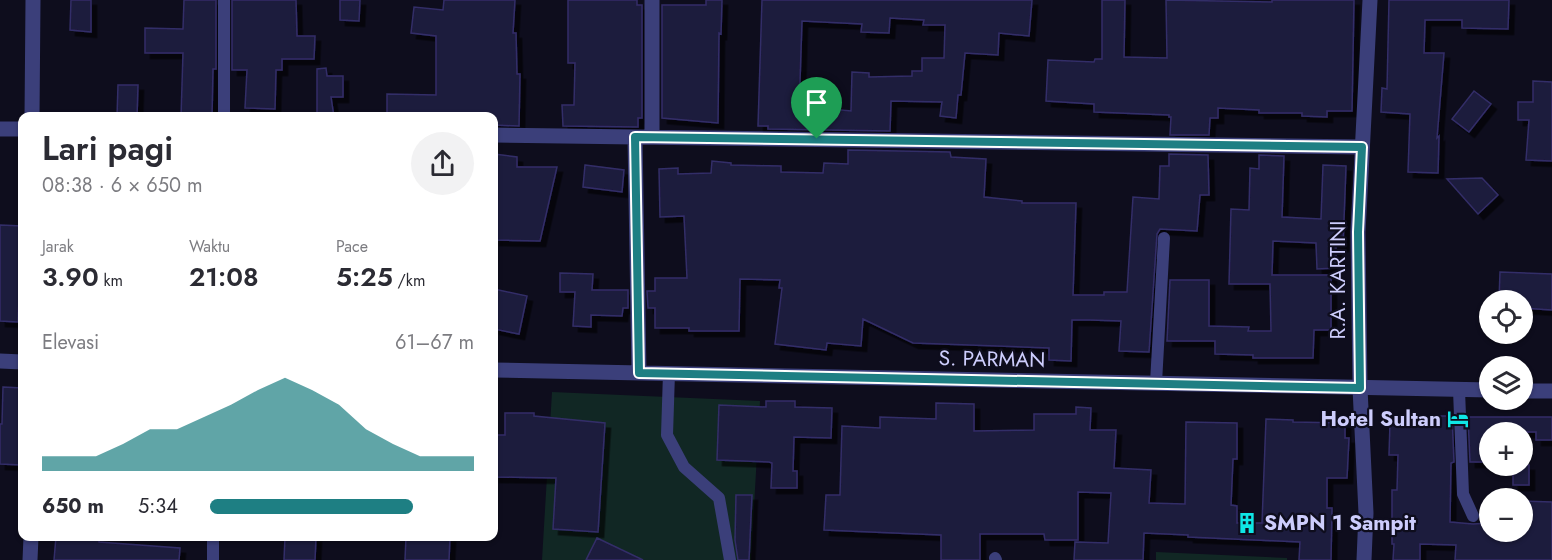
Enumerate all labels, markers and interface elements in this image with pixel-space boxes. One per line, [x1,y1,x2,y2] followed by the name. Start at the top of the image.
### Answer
[791,77,842,139] pin
[800,86,833,119] icon: arrive
[42,125,173,172] text: Lari pagi
[411,132,474,195] button: share
[42,171,203,200] text: 08:38 · 6 × 650 m
[1323,221,1353,339] street label: R.A. KARTINI
[42,235,74,258] text: Jarak
[189,235,230,258] text: Waktu
[336,235,368,258] text: Pace
[42,258,99,296] text: 3.90
[189,258,259,296] text: 21:08
[336,258,393,296] text: 5:25
[99,269,123,292] text: km
[393,269,425,292] text: /km
[1479,290,1533,542] map controls
[1479,290,1533,344] button: locate
[42,328,99,357] text: Elevasi
[395,328,474,357] text: 61–67 m
[938,343,1046,375] street label: S. PARMAN
[1479,356,1533,410] button: layers
[1320,404,1441,434] place label: Hotel Sultan
[1446,407,1470,431] hotel icon: Hotel Sultan
[1479,422,1533,476] button: +
[1479,488,1533,542] button: −
[42,492,104,521] text: 650 m
[138,492,178,521] text: 5:34
[1264,508,1416,538] place label: SMPN 1 Sampit
[1235,511,1259,535] building icon: SMPN 1 Sampit

